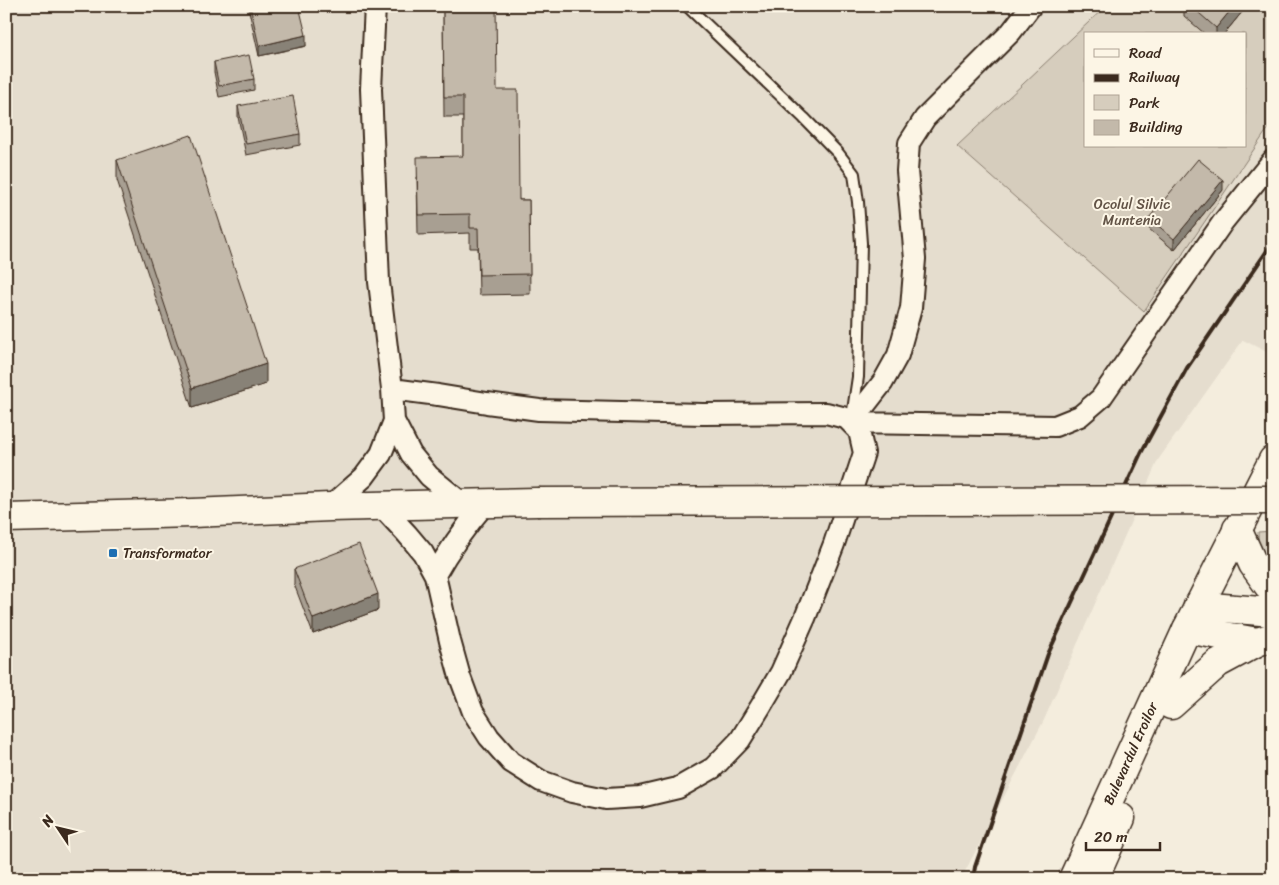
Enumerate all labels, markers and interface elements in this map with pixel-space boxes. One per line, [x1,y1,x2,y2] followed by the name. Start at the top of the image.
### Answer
[1084,32,1246,148] legend
[1129,40,1162,66] text: Road
[1129,64,1180,90] text: Railway
[1129,90,1160,116] text: Park
[1129,114,1183,140] text: Building
[1094,192,1170,233] park label: Ocolul Silvic Muntenia
[123,541,213,566] place label: Transformator
[107,547,119,559] marker: Transformator
[1096,697,1166,809] street label: Bulevardul Eroilor
[32,802,82,852] north arrow
[34,809,61,833] text: N
[1086,820,1160,852] scale bar
[1094,824,1128,850] text: 20 m

